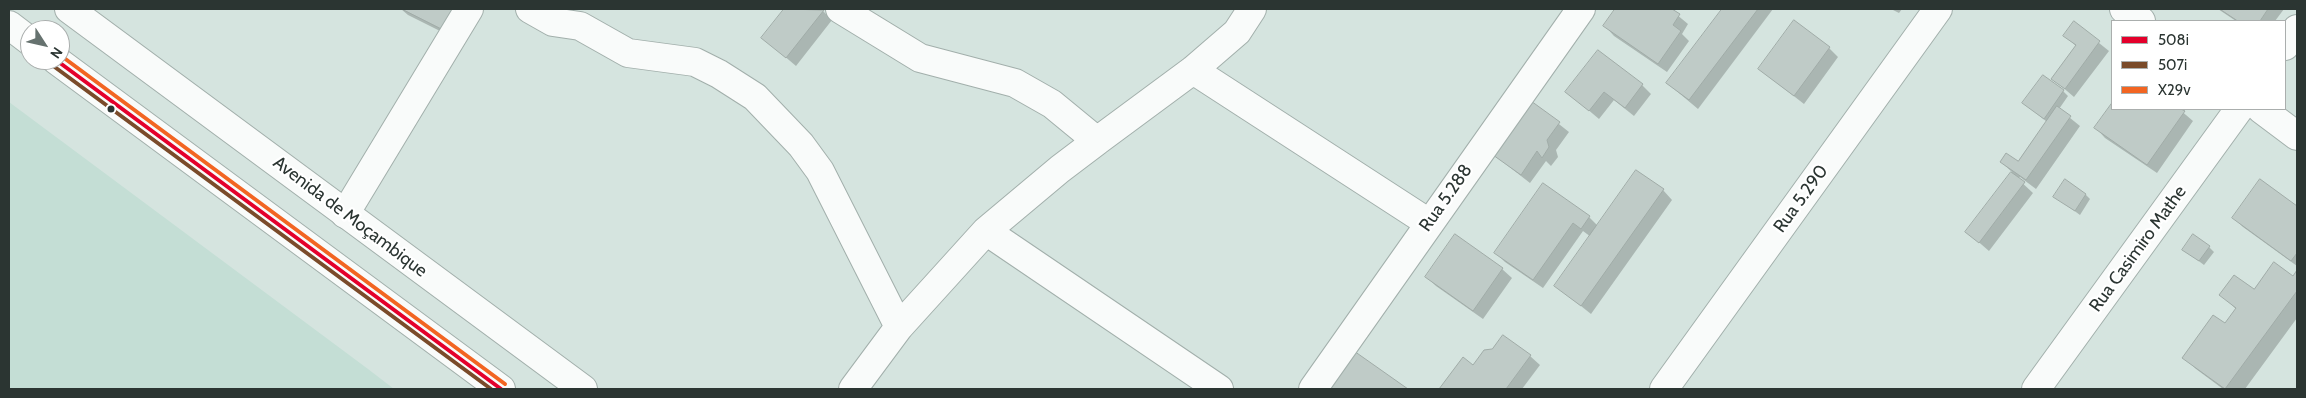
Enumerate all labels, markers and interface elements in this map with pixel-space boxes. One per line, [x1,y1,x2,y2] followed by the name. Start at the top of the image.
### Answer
[20,20,70,70] north arrow
[2111,20,2286,110] legend
[2158,31,2189,49] text: 508i
[46,44,67,62] text: N
[2158,56,2187,74] text: 507i
[2158,81,2191,99] text: X29v
[106,104,116,114] unlabelled marker
[269,152,431,282] street label: Avenida de Moçambique
[1415,160,1477,236] street label: Rua 5.288
[1769,161,1833,237] street label: Rua 5.290
[2085,182,2191,316] street label: Rua Casimiro Mathe

